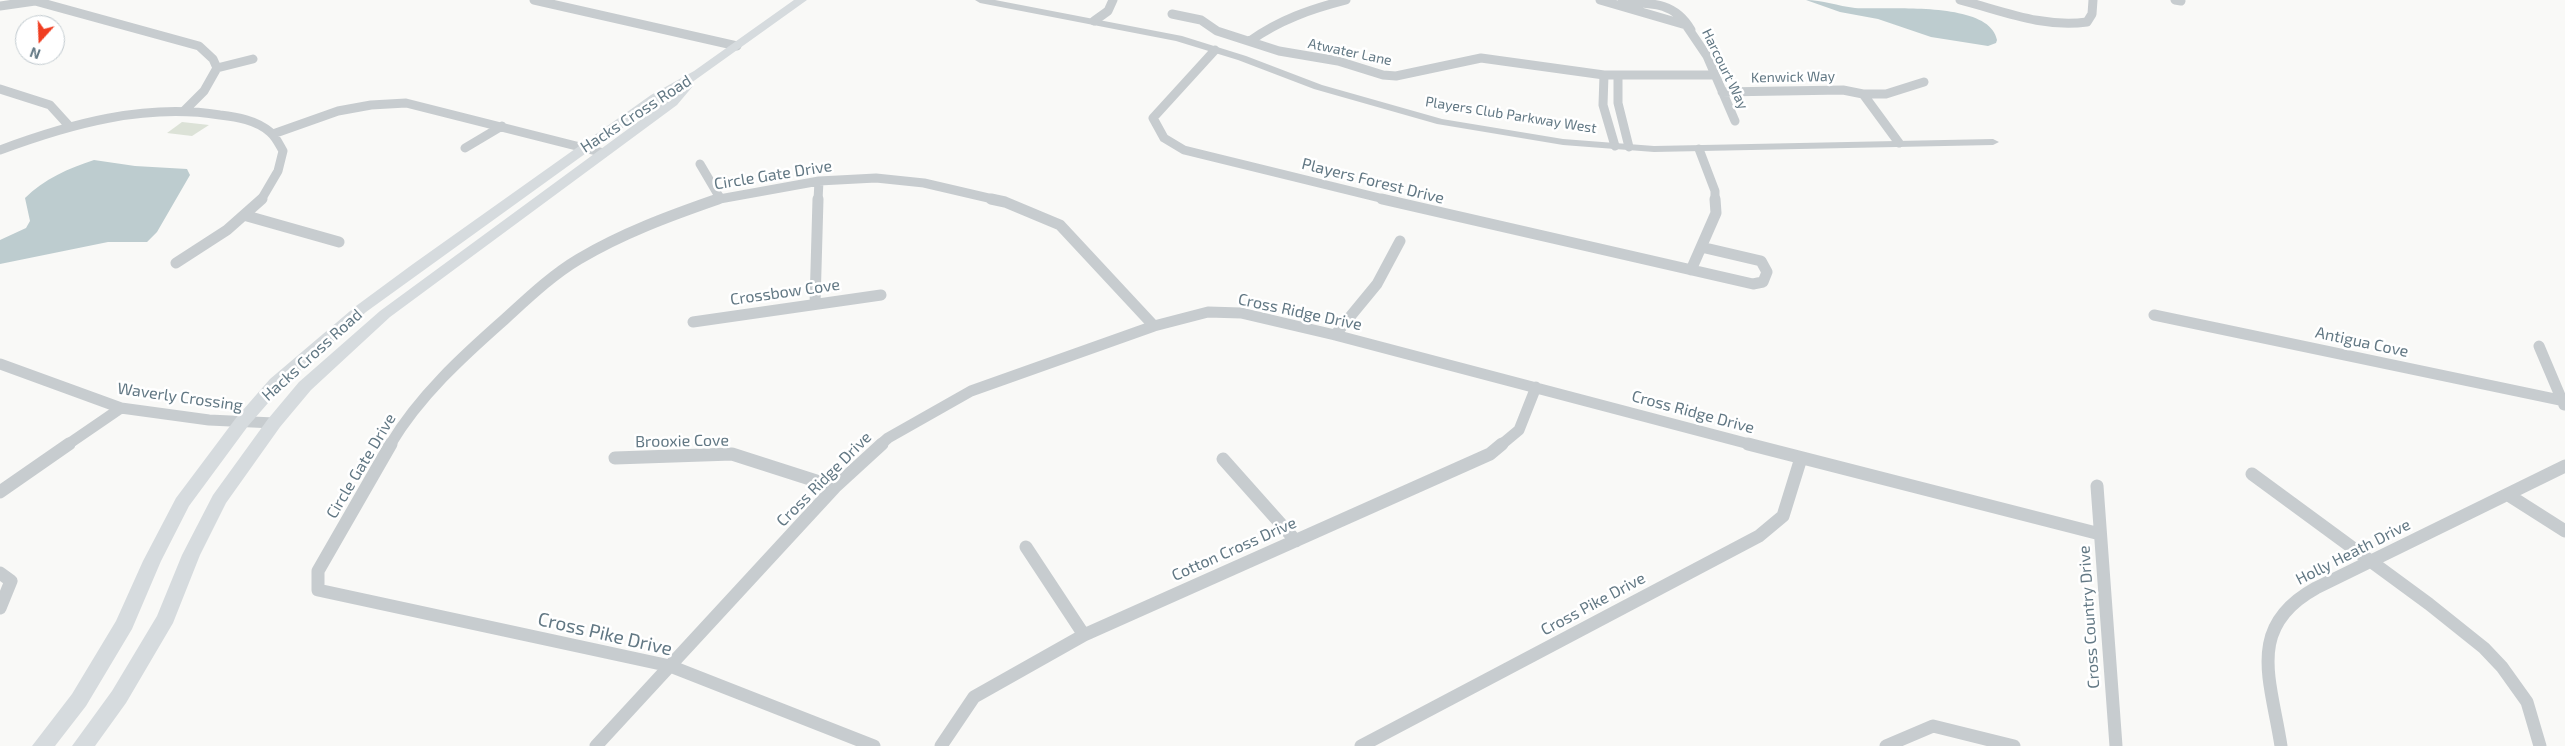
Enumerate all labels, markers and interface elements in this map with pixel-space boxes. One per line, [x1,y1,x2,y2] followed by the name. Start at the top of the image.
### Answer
[15,15,65,65] north arrow
[1698,26,1752,112] street label: Harcourt Way
[1307,35,1393,69] street label: Atwater Lane
[27,44,43,63] text: N
[1751,68,1835,86] street label: Kenwick Way
[577,71,695,157] street label: Hacks Cross Road
[1424,93,1598,137] street label: Players Club Parkway West
[1300,154,1446,208] street label: Players Forest Drive
[713,156,833,194] street label: Circle Gate Drive
[729,275,841,309] street label: Crossbow Cove
[1236,289,1364,335] street label: Cross Ridge Drive
[258,305,366,405] street label: Hacks Cross Road
[2314,323,2410,361] street label: Antigua Cove
[116,379,244,415] street label: Waverly Crossing
[1630,386,1756,438] street label: Cross Ridge Drive
[322,410,400,522] street label: Circle Gate Drive
[773,428,875,530] street label: Cross Ridge Drive
[635,431,729,451] street label: Brooxie Cove
[1169,513,1299,585] street label: Cotton Cross Drive
[2293,515,2413,589] street label: Holly Heath Drive
[2074,545,2104,689] street label: Cross Country Drive
[1537,568,1649,640] street label: Cross Pike Drive
[536,607,674,661] street label: Cross Pike Drive

